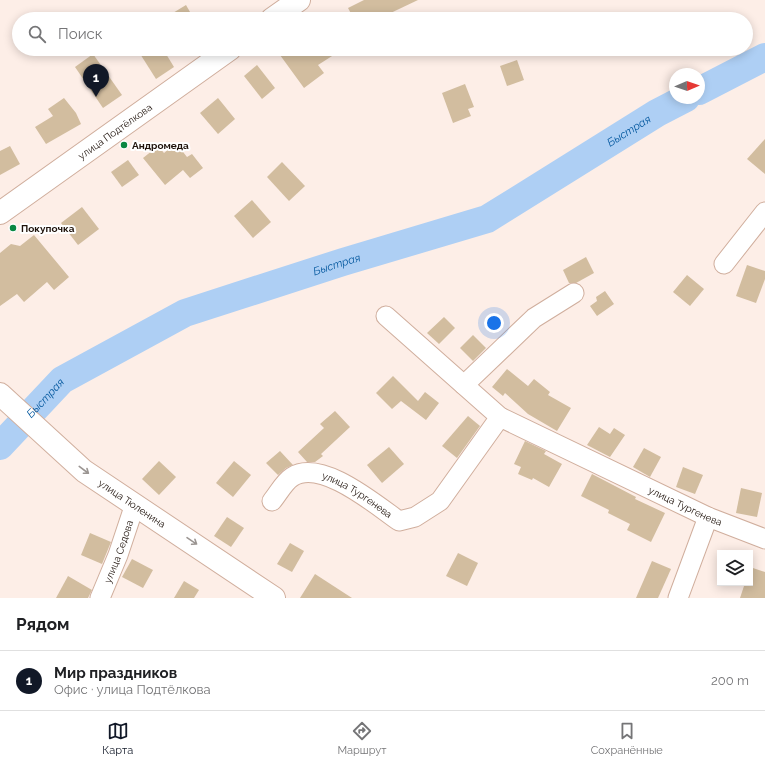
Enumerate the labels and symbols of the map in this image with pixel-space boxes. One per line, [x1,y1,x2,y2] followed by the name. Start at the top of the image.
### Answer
[83,64,109,97] pin: 1
[669,68,705,104] north arrow
[76,102,154,162] street label: улица Подтёлкова
[605,112,653,150] water label: Быстрая
[119,140,129,150] marker: Андромеда
[132,140,189,151] place label: Андромеда
[8,223,18,233] marker: Покупочка
[21,223,75,234] place label: Покупочка
[311,251,362,278] water label: Быстрая
[484,313,504,333] your location
[24,376,67,421] water label: Быстрая
[78,466,89,474] one-way arrow
[321,470,394,520] street label: улица Тургенева
[96,477,168,530] street label: улица Тюленина
[647,484,724,528] street label: улица Тургенева
[102,519,135,585] street label: улица Седова
[186,538,198,546] one-way arrow

